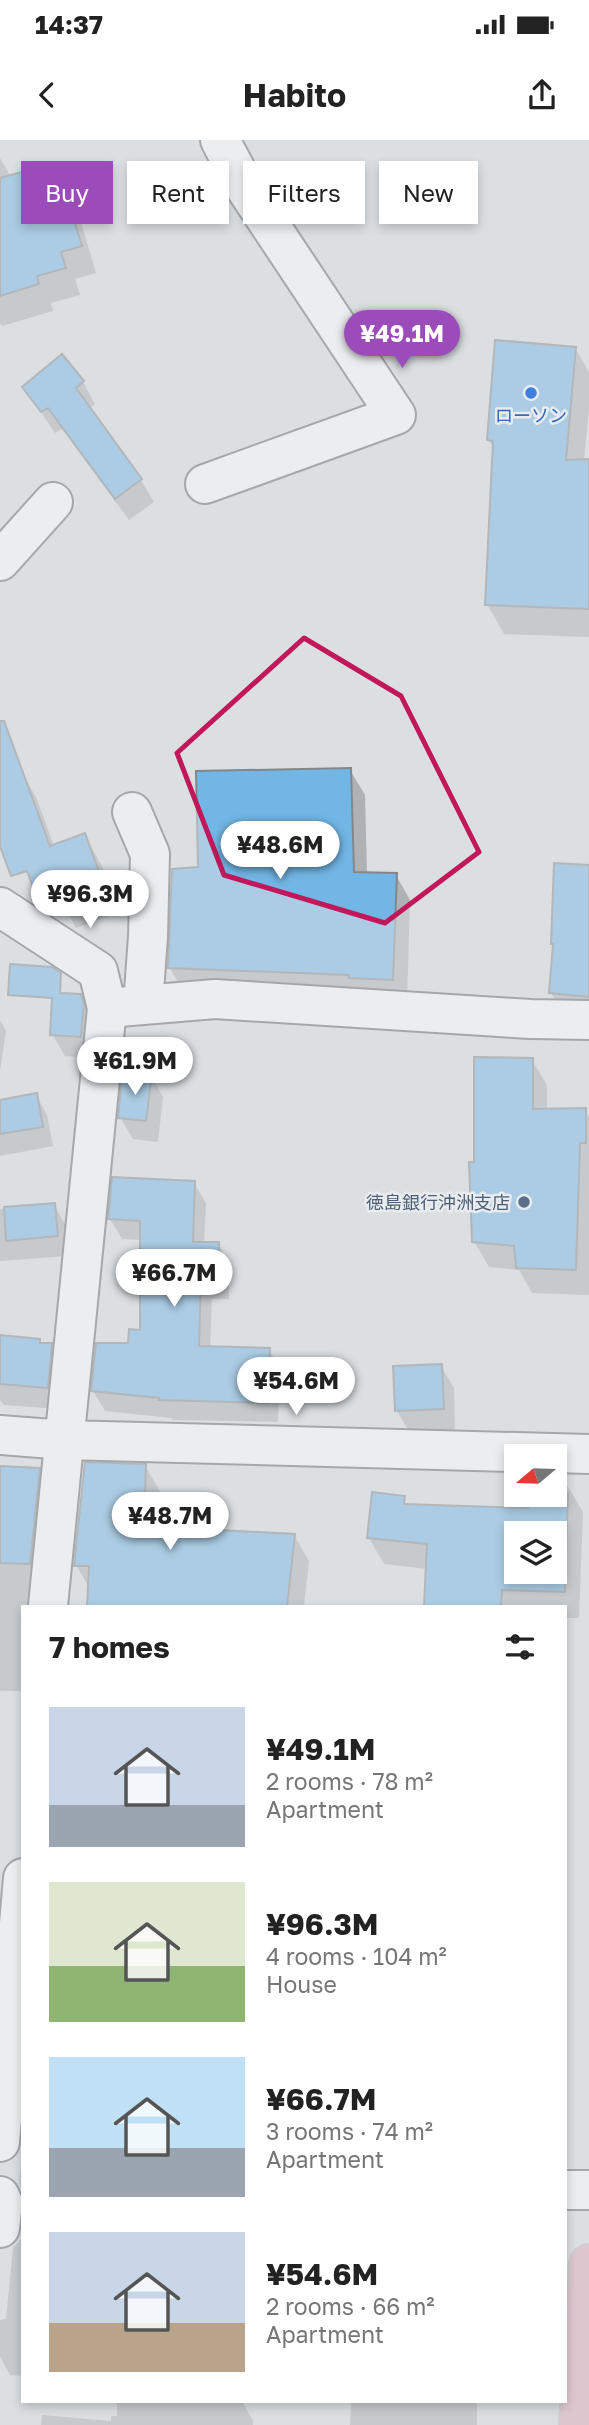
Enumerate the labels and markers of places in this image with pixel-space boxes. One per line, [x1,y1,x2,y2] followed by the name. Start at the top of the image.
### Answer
[345,310,459,370] pin: ¥49.1M
[523,385,539,401] marker: ローソン
[495,404,567,426] place label: ローソン
[223,822,337,881] pin: ¥48.6M
[33,870,147,930] pin: ¥96.3M
[78,1038,192,1097] pin: ¥61.9M
[366,1191,510,1213] place label: 徳島銀行沖洲支店
[516,1194,532,1210] marker: 徳島銀行沖洲支店
[117,1250,231,1309] pin: ¥66.7M
[239,1358,353,1417] pin: ¥54.6M
[113,1492,227,1552] pin: ¥48.7M

